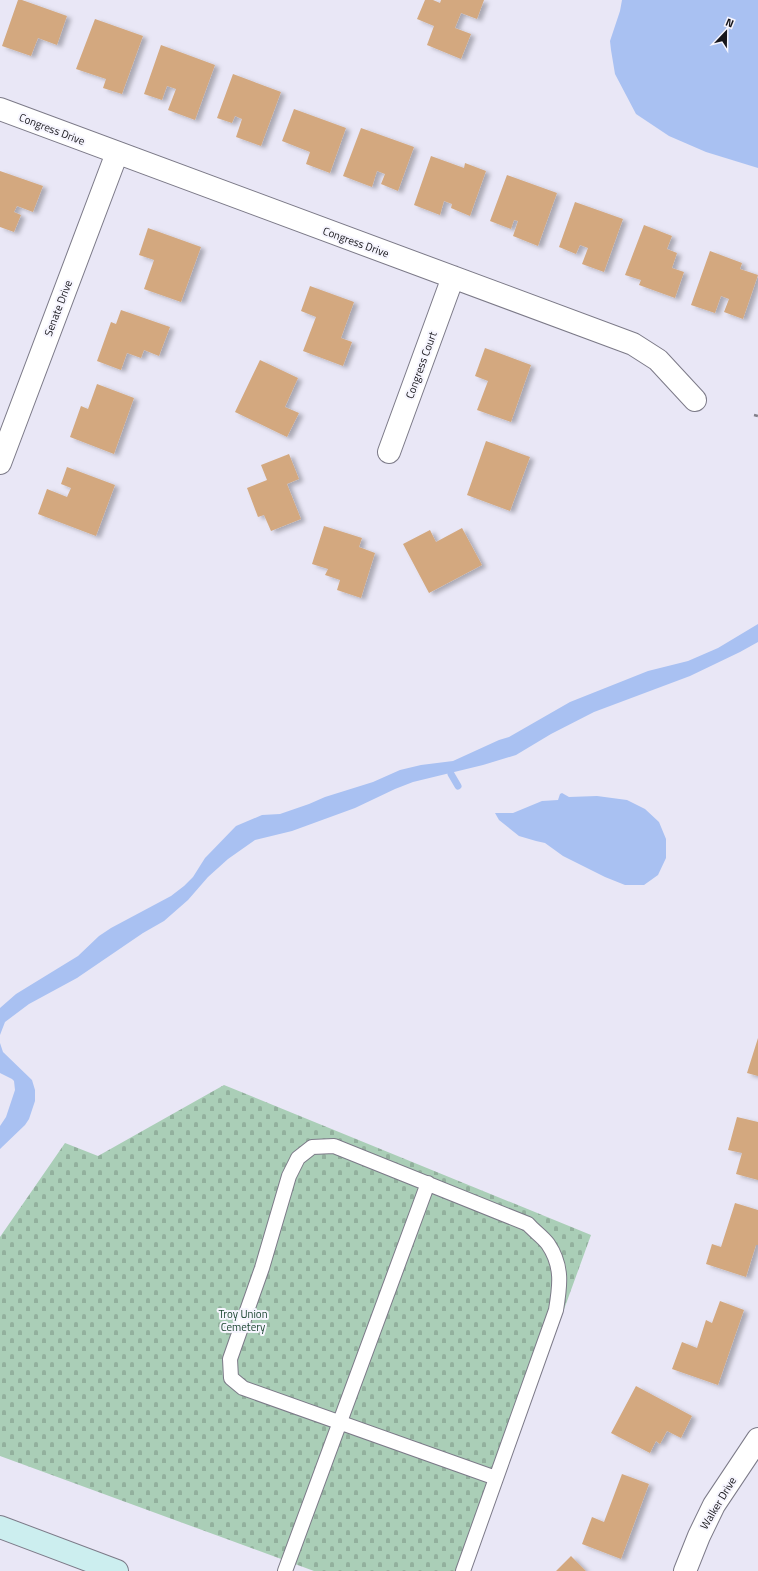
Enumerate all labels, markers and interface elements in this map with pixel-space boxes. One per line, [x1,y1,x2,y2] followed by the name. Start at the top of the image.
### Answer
[706,12,746,52] north arrow
[723,14,736,32] text: N
[17,109,88,149] street label: Congress Drive
[321,223,392,262] street label: Congress Drive
[40,277,76,338] street label: Senate Drive
[401,329,441,401] street label: Congress Court
[218,1306,268,1335] park label: Troy Union Cemetery
[696,1473,740,1532] street label: Walker Drive

